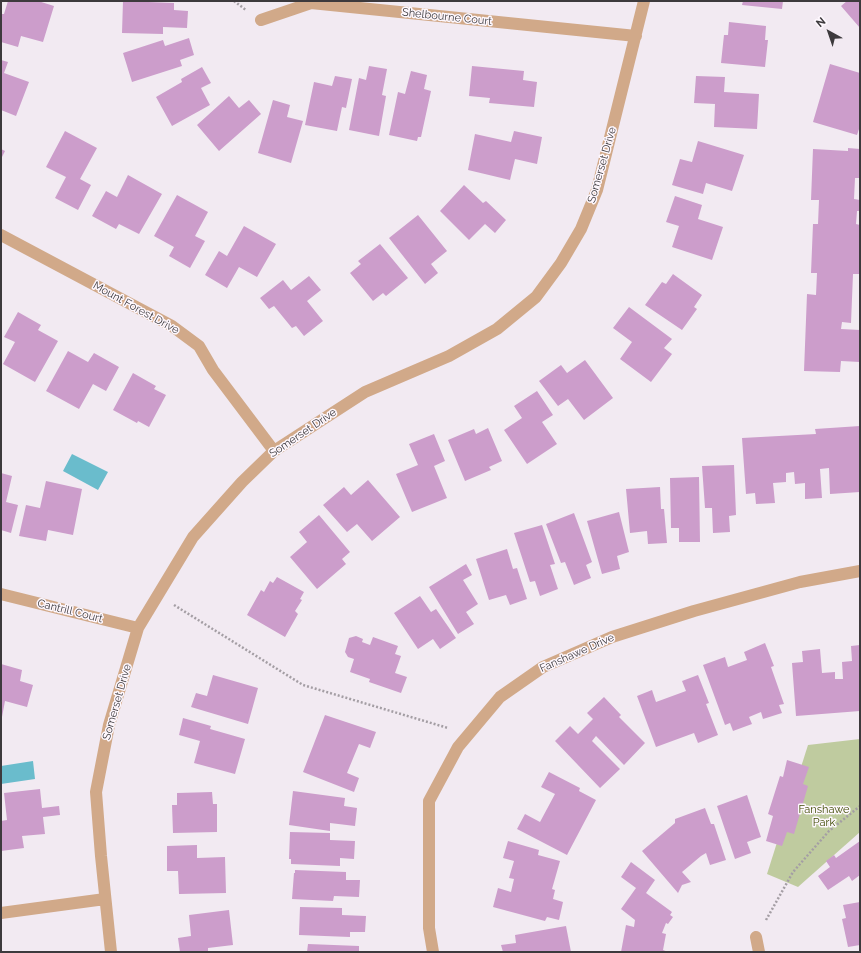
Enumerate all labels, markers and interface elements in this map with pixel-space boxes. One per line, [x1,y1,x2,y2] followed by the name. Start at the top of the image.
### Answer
[402,6,492,28] street label: Shelbourne Court
[809,12,849,52] north arrow
[814,15,828,30] text: N
[585,126,619,204] street label: Somerset Drive
[91,279,181,337] street label: Mount Forest Drive
[267,406,339,460] street label: Somerset Drive
[36,597,104,625] street label: Cantrill Court
[538,631,616,675] street label: Fanshawe Drive
[100,663,134,741] street label: Somerset Drive
[799,803,849,829] park label: Fanshawe Park

